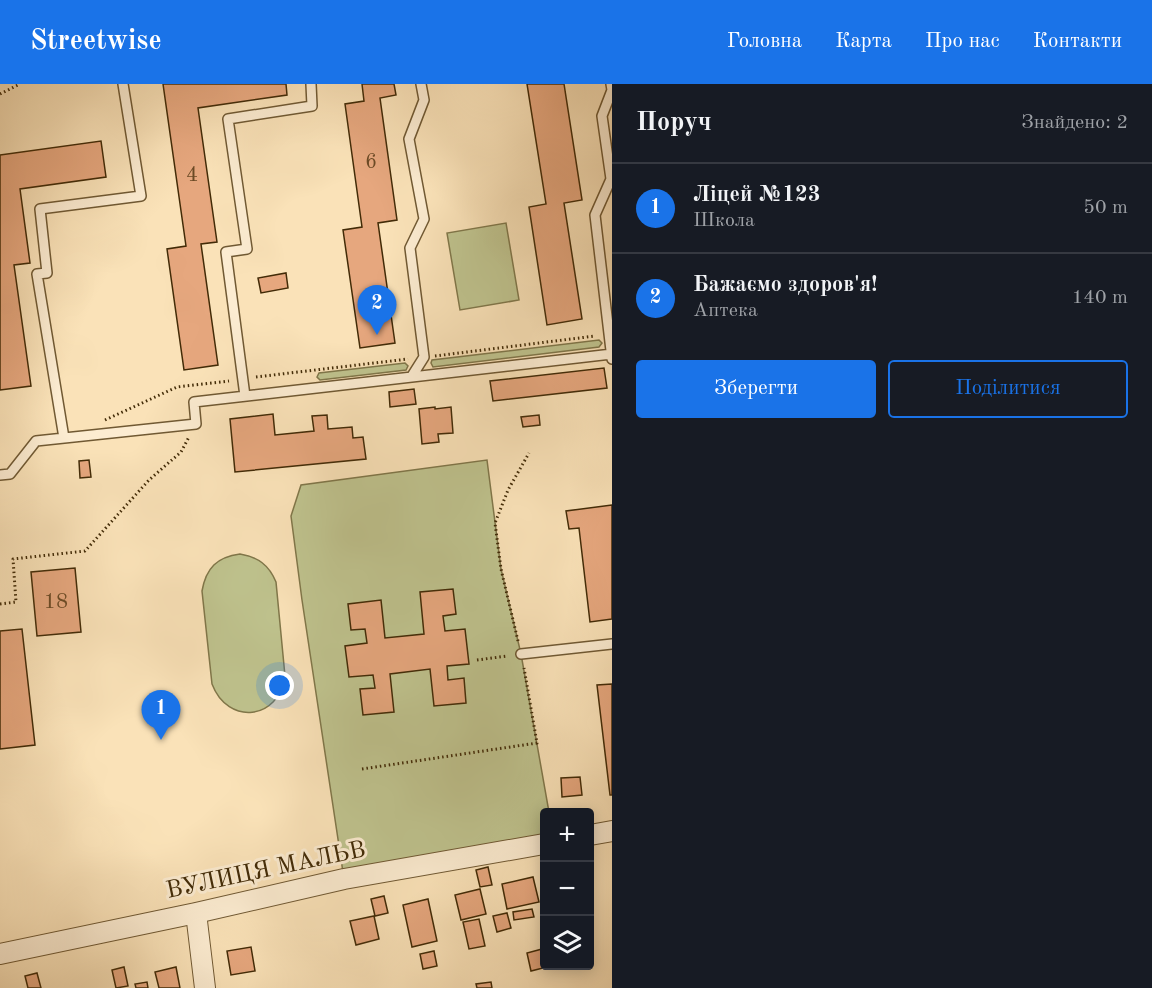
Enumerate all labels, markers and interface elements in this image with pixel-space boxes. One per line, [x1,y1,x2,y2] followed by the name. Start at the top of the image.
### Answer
[30,28,162,56] text: Streetwise
[727,31,802,52] text: Головна
[835,31,892,52] text: Карта
[925,31,1000,52] text: Про нас
[1033,31,1122,52] text: Контакти
[636,110,712,136] text: Поруч
[1021,113,1128,133] text: Знайдено: 2
[365,152,377,173] house number: 6
[186,165,198,186] house number: 4
[693,184,820,206] text: Ліцей №123
[650,198,661,218] text: 1
[1083,198,1128,218] text: 50 m
[693,211,755,231] text: Школа
[693,274,877,296] text: Бажаємо здоров'я!
[358,286,397,335] pin: 2
[650,288,661,308] text: 2
[1072,288,1128,308] text: 140 m
[693,301,758,321] text: Аптека
[636,360,876,418] button: Зберегти
[888,360,1128,418] button: Поділитися
[44,592,68,613] house number: 18
[265,671,294,700] your location
[142,690,180,740] pin: 1
[540,808,594,970] map controls
[540,808,594,862] button: +
[164,838,368,904] street label: ВУЛИЦЯ МАЛЬВ
[540,862,594,916] button: −
[540,916,594,970] button: layers

